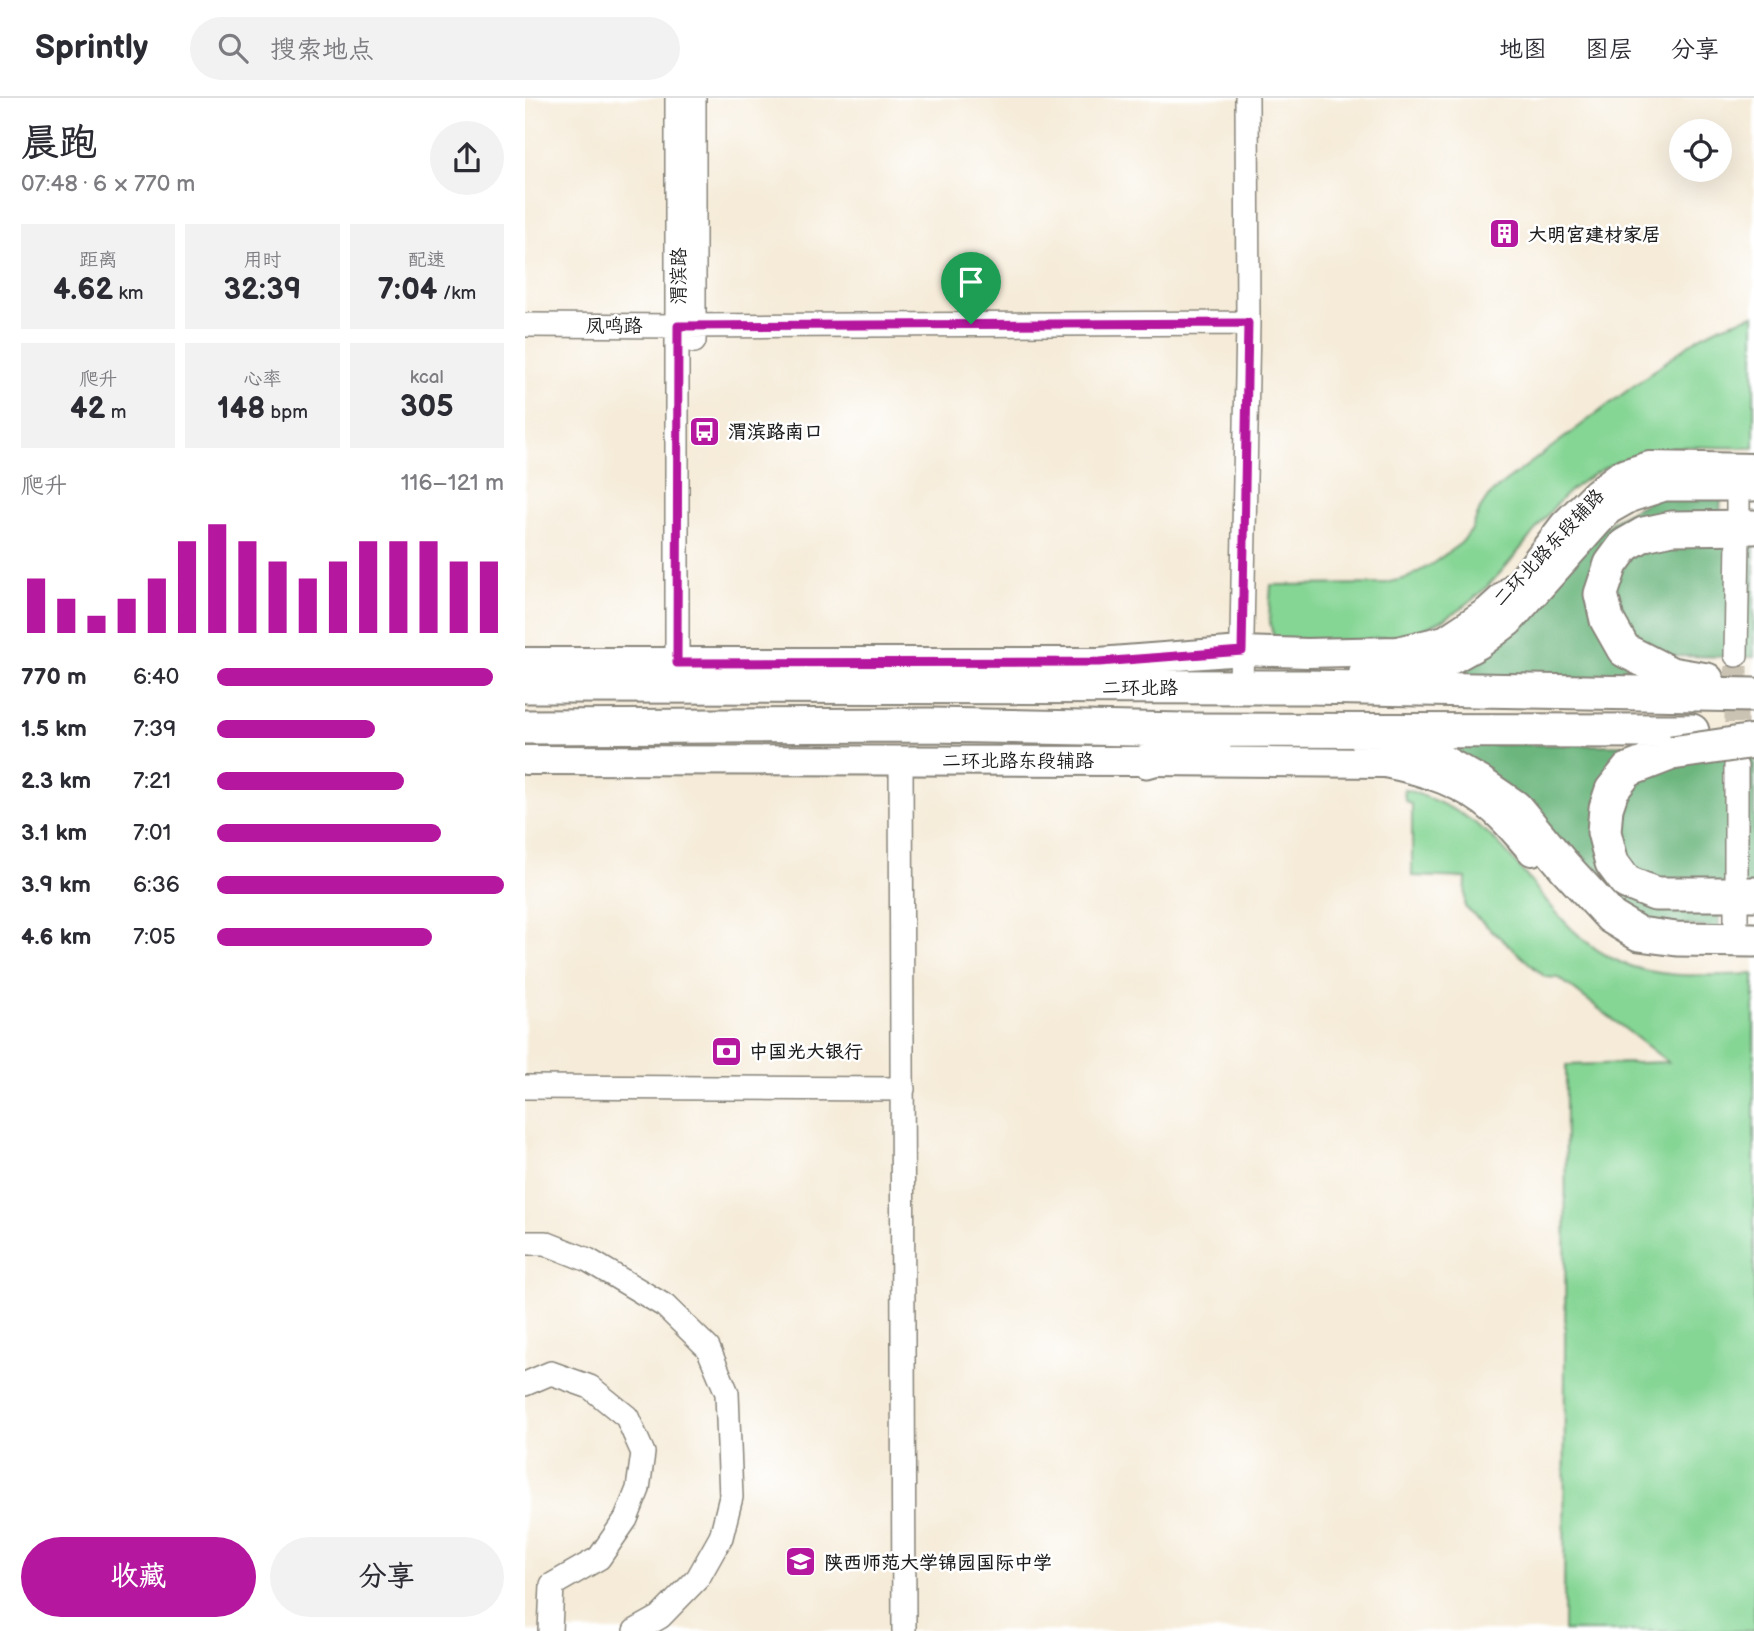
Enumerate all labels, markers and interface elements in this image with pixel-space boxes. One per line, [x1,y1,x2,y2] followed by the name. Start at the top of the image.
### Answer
[190,17,680,80] search box
[35,28,148,68] text: Sprintly
[214,29,252,67] icon: search
[270,35,374,66] text: 搜索地点
[1499,35,1547,64] text: 地图
[1585,35,1633,64] text: 图层
[1671,35,1719,64] text: 分享
[1669,119,1732,182] map controls
[1669,119,1732,182] button: locate
[21,121,97,166] text: 晨跑
[430,121,504,195] button: share
[21,170,195,198] text: 07:48 · 6 × 770 m
[1488,217,1522,251] building icon: 大明宫建材家居
[1528,224,1661,247] place label: 大明宫建材家居
[668,247,691,305] street label: 渭滨路
[79,249,117,272] text: 距离
[243,249,282,272] text: 用时
[408,249,446,272] text: 配速
[941,252,1001,324] pin
[952,263,990,301] icon: arrive
[53,272,113,308] text: 4.62
[224,272,301,308] text: 32:39
[377,272,438,308] text: 7:04
[113,282,143,305] text: km
[438,282,476,305] text: /km
[585,315,643,338] street label: 凤鸣路
[410,366,444,389] text: kcal
[79,368,117,391] text: 爬升
[243,368,282,391] text: 心率
[400,389,454,425] text: 305
[70,391,106,427] text: 42
[217,391,265,427] text: 148
[106,401,126,424] text: m
[265,401,308,424] text: bpm
[688,414,722,448] bus stop icon: 渭滨路南口
[728,421,823,444] place label: 渭滨路南口
[401,469,504,497] text: 116–121 m
[21,472,67,500] text: 爬升
[1489,485,1609,611] street label: 二环北路东段辅路
[21,663,87,691] text: 770 m
[133,663,179,691] text: 6:40
[1102,677,1178,700] street label: 二环北路
[21,715,87,743] text: 1.5 km
[133,715,176,743] text: 7:39
[942,750,1094,773] street label: 二环北路东段辅路
[21,767,91,795] text: 2.3 km
[133,767,171,795] text: 7:21
[21,819,87,847] text: 3.1 km
[133,819,171,847] text: 7:01
[21,871,91,899] text: 3.9 km
[133,871,180,899] text: 6:36
[21,923,91,951] text: 4.6 km
[133,923,176,951] text: 7:05
[709,1034,743,1068] bank icon: 中国光大银行
[749,1041,863,1064] place label: 中国光大银行
[21,1537,256,1617] button: 收藏
[270,1537,504,1617] button: 分享
[784,1545,818,1579] school or university icon: 陕西师范大学锦园国际中学
[824,1552,1052,1575] place label: 陕西师范大学锦园国际中学

